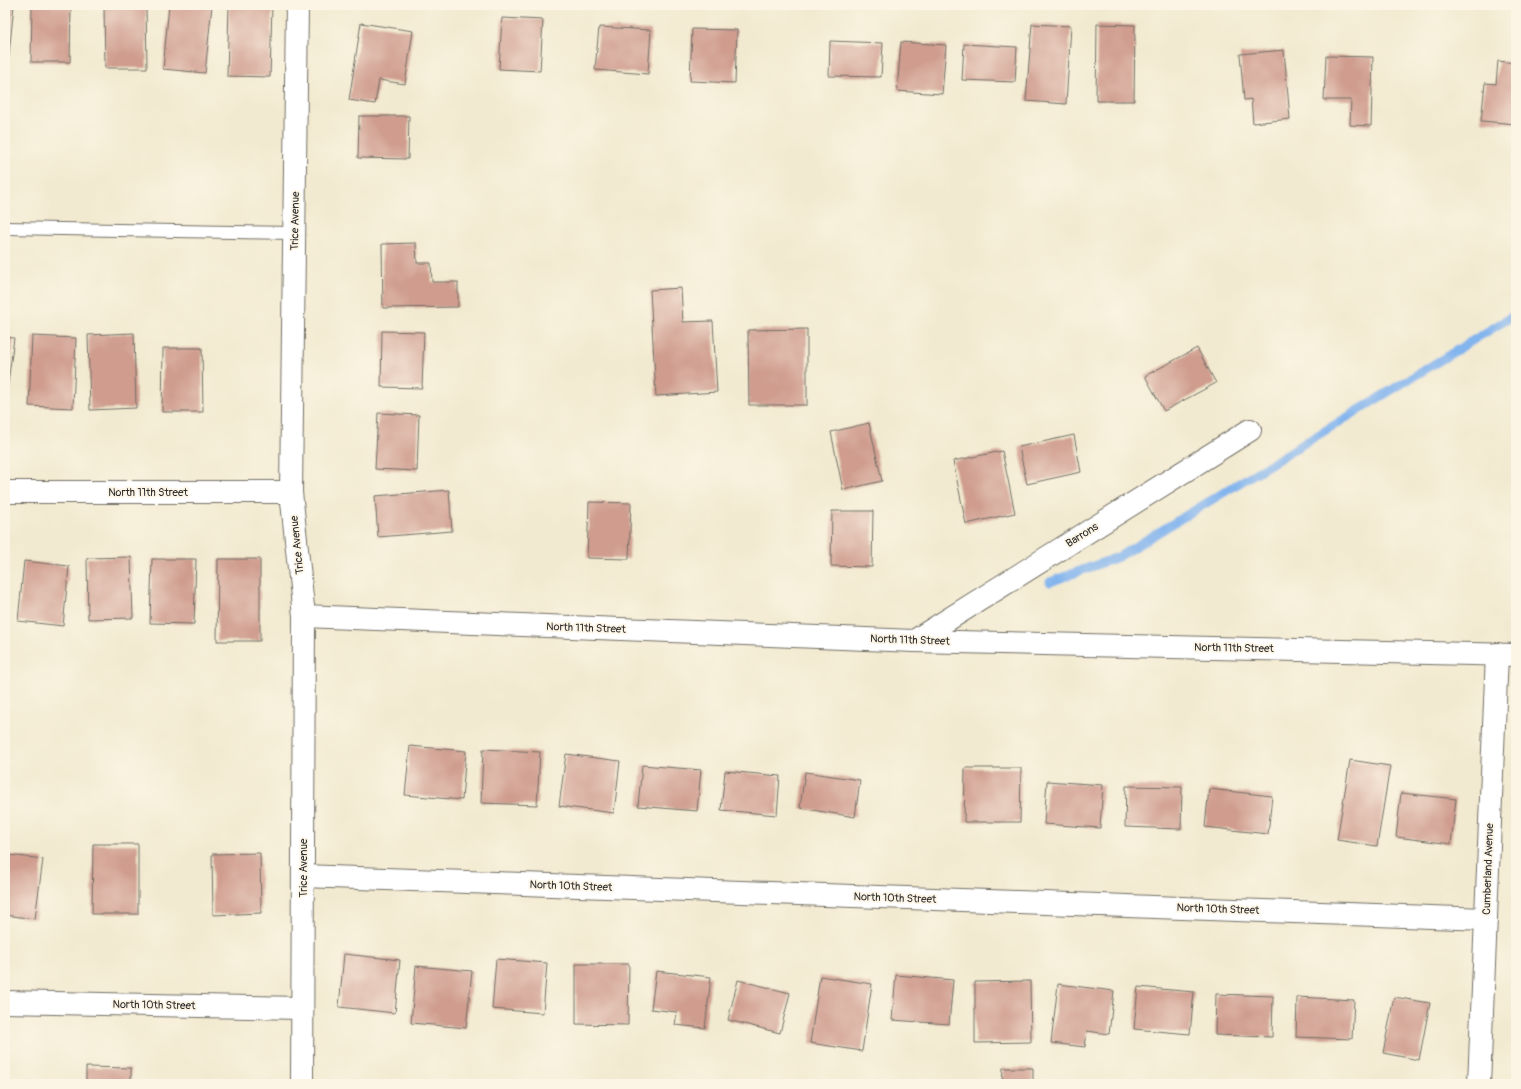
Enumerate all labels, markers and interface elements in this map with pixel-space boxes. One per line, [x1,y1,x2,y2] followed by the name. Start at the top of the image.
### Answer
[288,191,302,251] street label: Trice Avenue
[108,486,188,499] street label: North 11th Street
[287,514,307,575] street label: Trice Avenue
[1063,520,1101,550] street label: Barrons
[546,620,627,636] street label: North 11th Street
[870,632,951,648] street label: North 11th Street
[1194,641,1274,655] street label: North 11th Street
[1480,822,1496,915] street label: Cumberland Avenue
[297,838,310,897] street label: Trice Avenue
[529,878,613,894] street label: North 10th Street
[853,890,937,906] street label: North 10th Street
[1176,901,1260,917] street label: North 10th Street
[112,998,196,1012] street label: North 10th Street

